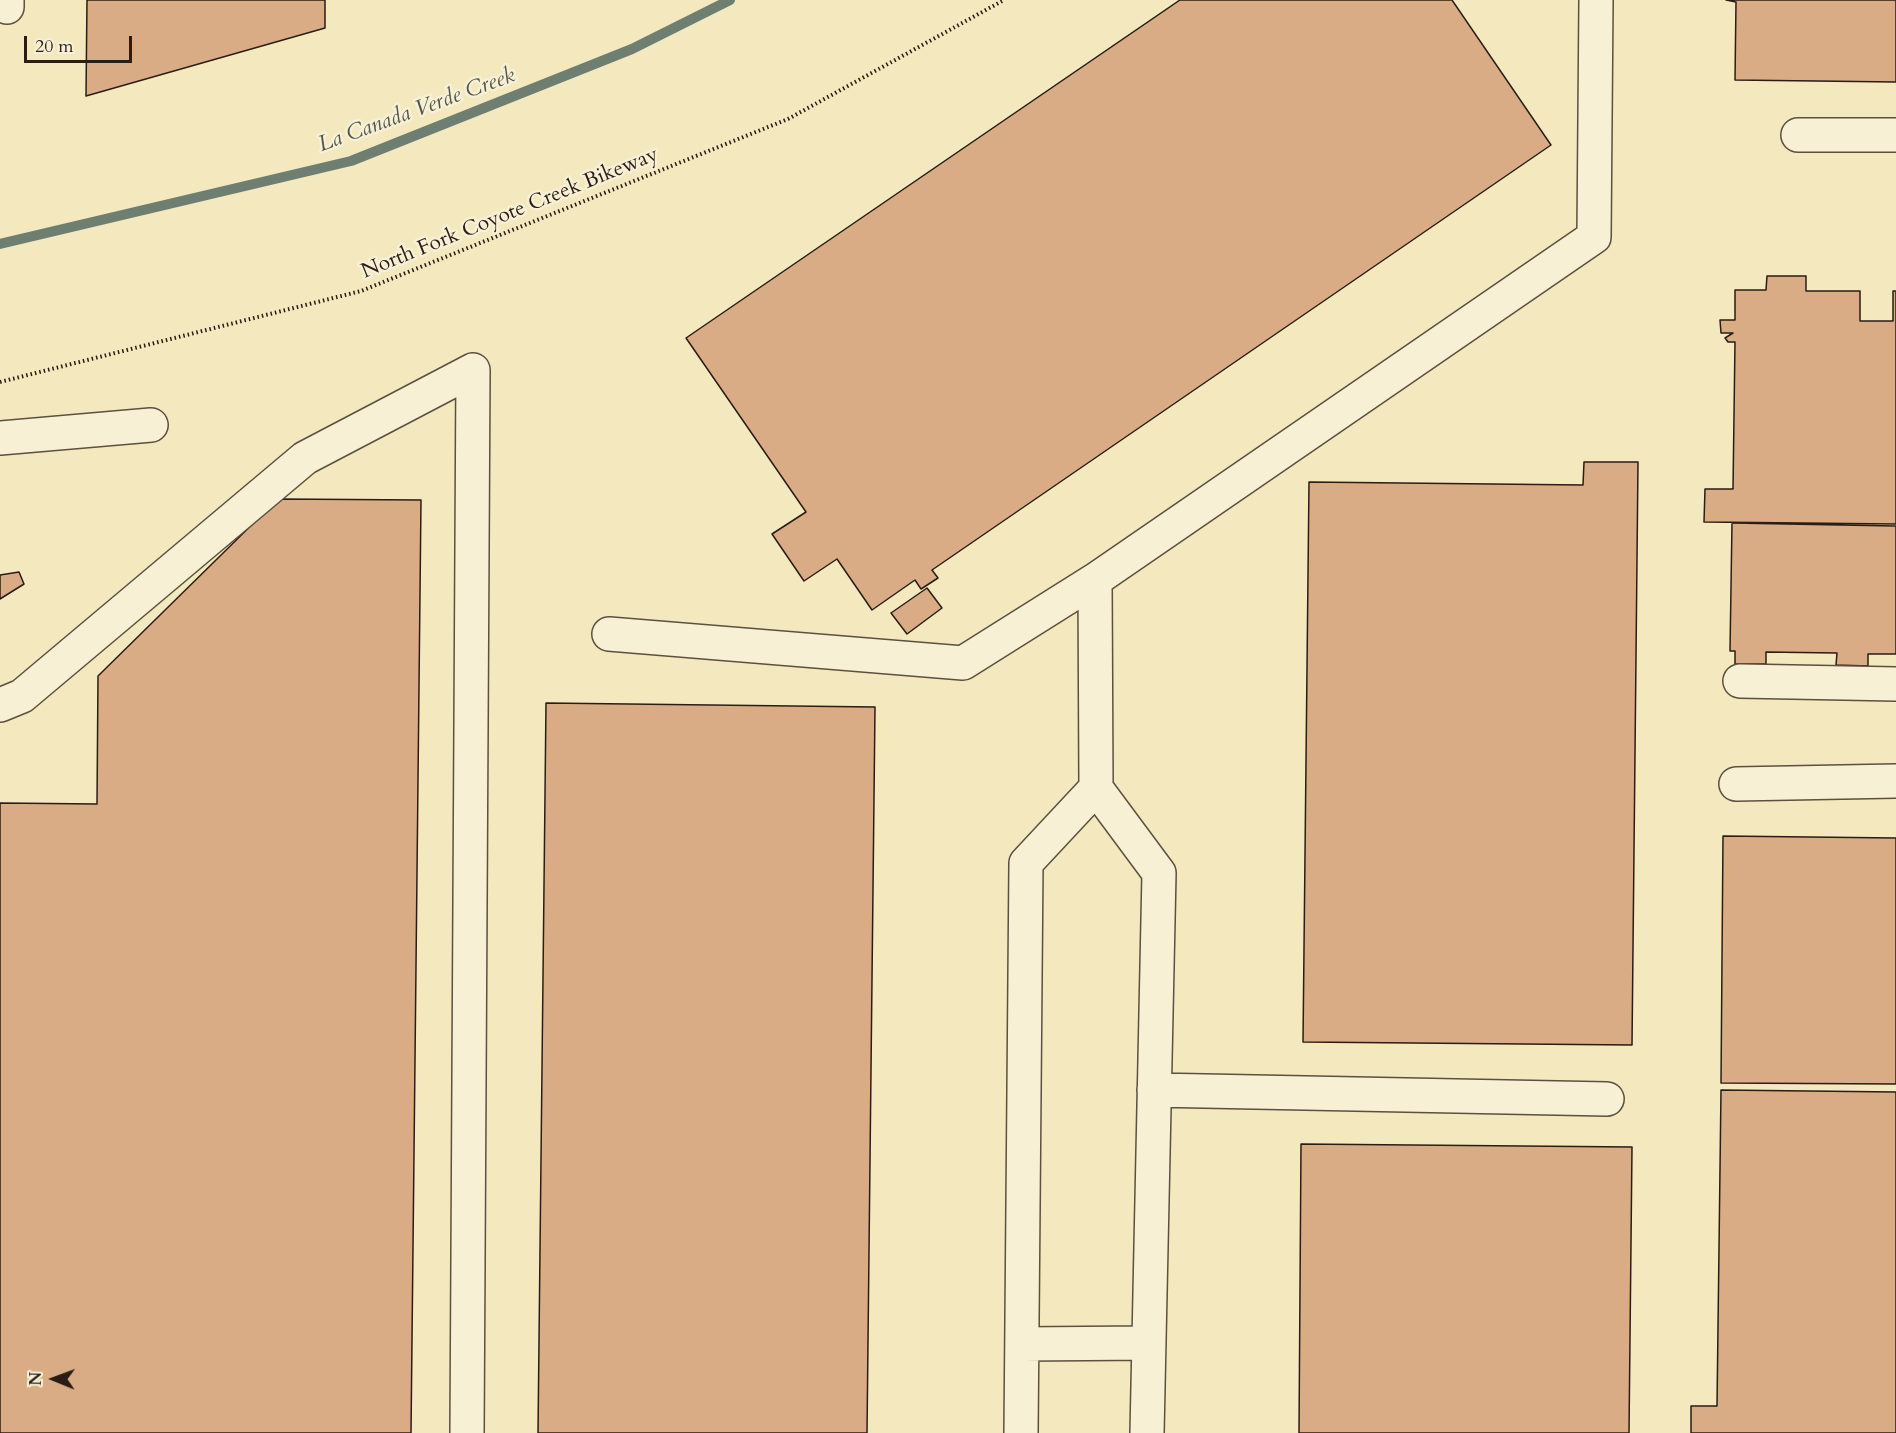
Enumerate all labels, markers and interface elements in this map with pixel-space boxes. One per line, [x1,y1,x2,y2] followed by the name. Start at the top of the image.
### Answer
[27,24,135,62] scale bar
[35,34,74,59] text: 20 m
[315,63,519,159] water label: La Canada Verde Creek
[358,143,662,285] street label: North Fork Coyote Creek Bikeway
[24,1349,84,1409] north arrow
[25,1372,47,1386] text: N

